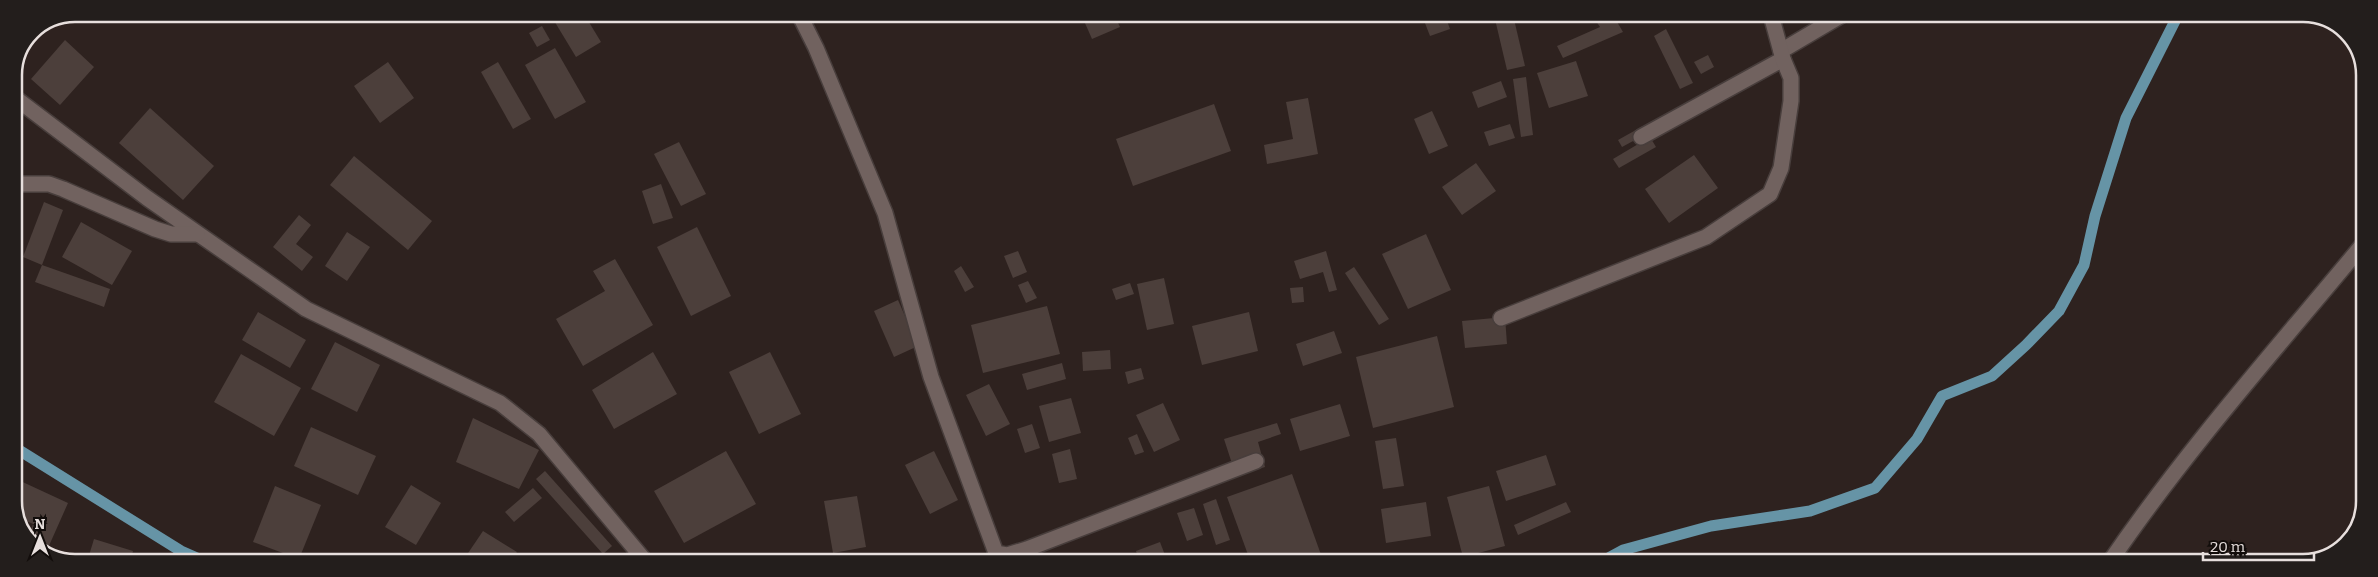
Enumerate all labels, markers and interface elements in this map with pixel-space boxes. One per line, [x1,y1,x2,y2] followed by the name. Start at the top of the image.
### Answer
[15,512,65,562] north arrow
[35,516,46,533] text: N
[2203,530,2314,562] scale bar
[2210,538,2246,556] text: 20 m

